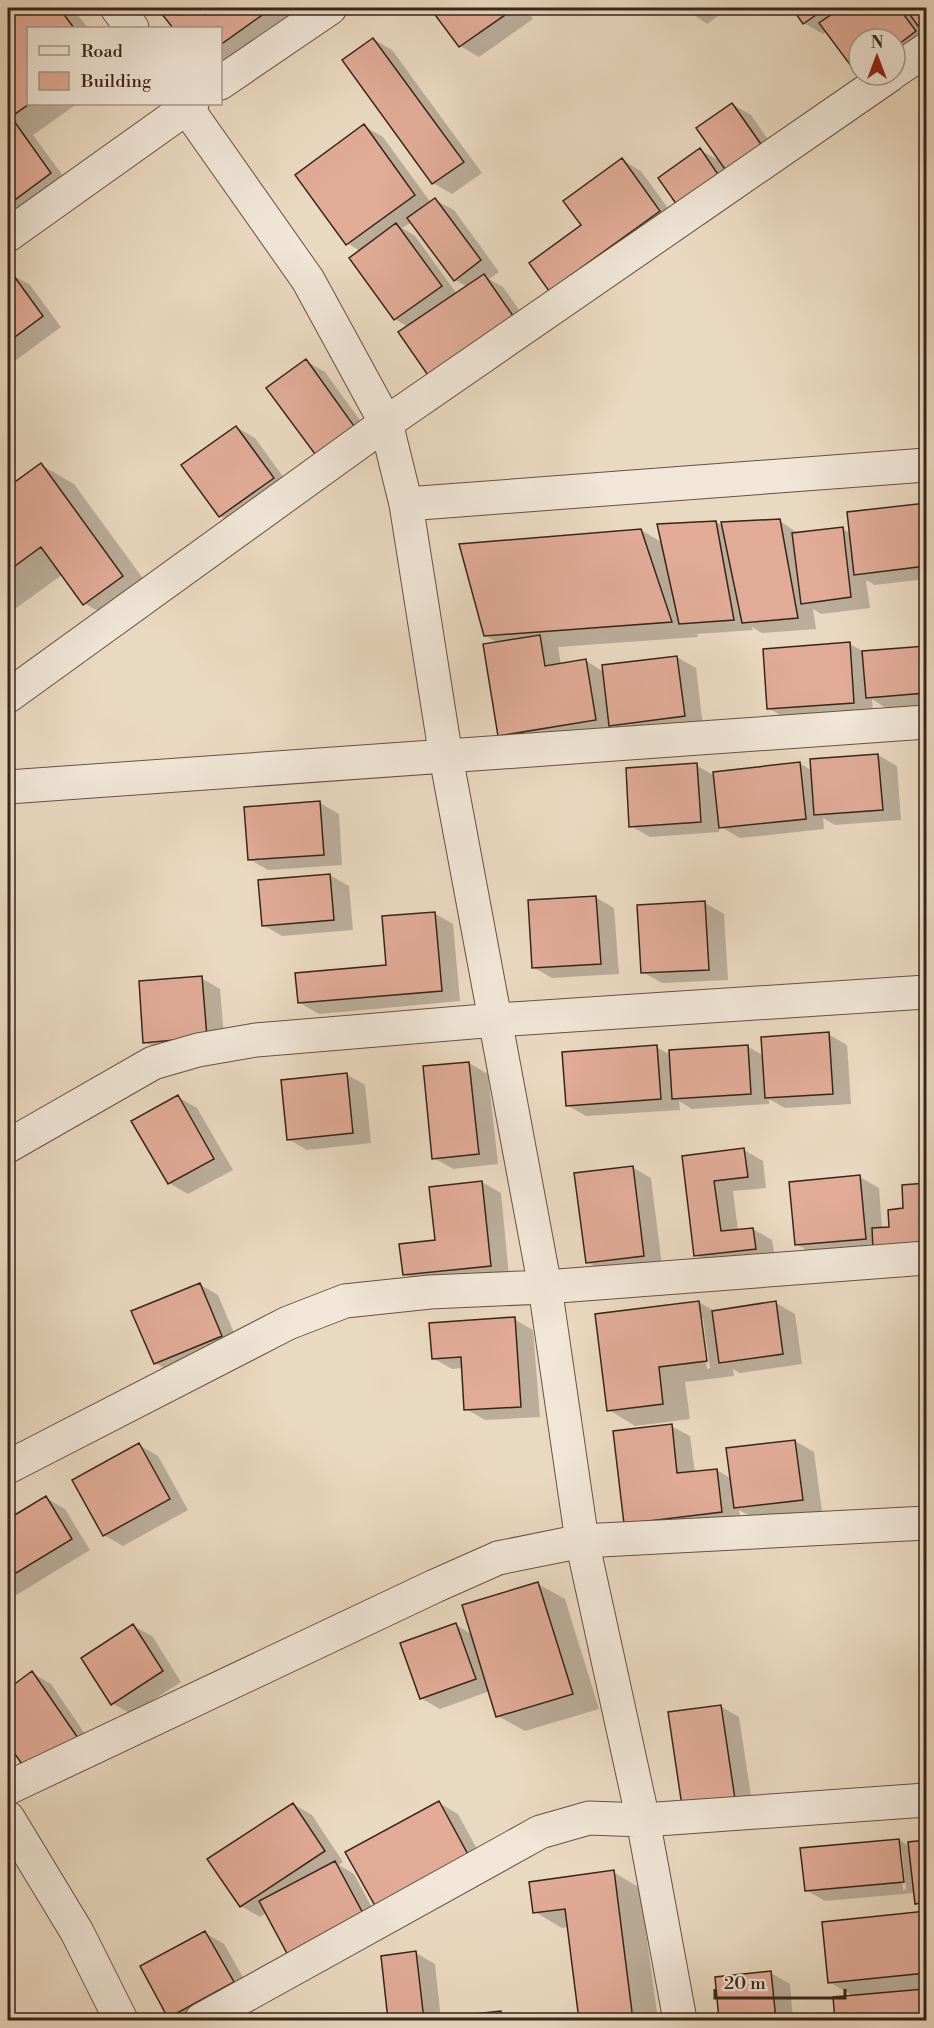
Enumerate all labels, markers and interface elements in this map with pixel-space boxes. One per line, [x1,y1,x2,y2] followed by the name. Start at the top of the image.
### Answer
[27,27,222,105] legend
[847,27,907,87] north arrow
[871,33,884,53] text: N
[81,40,124,63] text: Road
[80,70,152,93] text: Building
[715,1962,846,2000] scale bar
[724,1972,766,1995] text: 20 m

